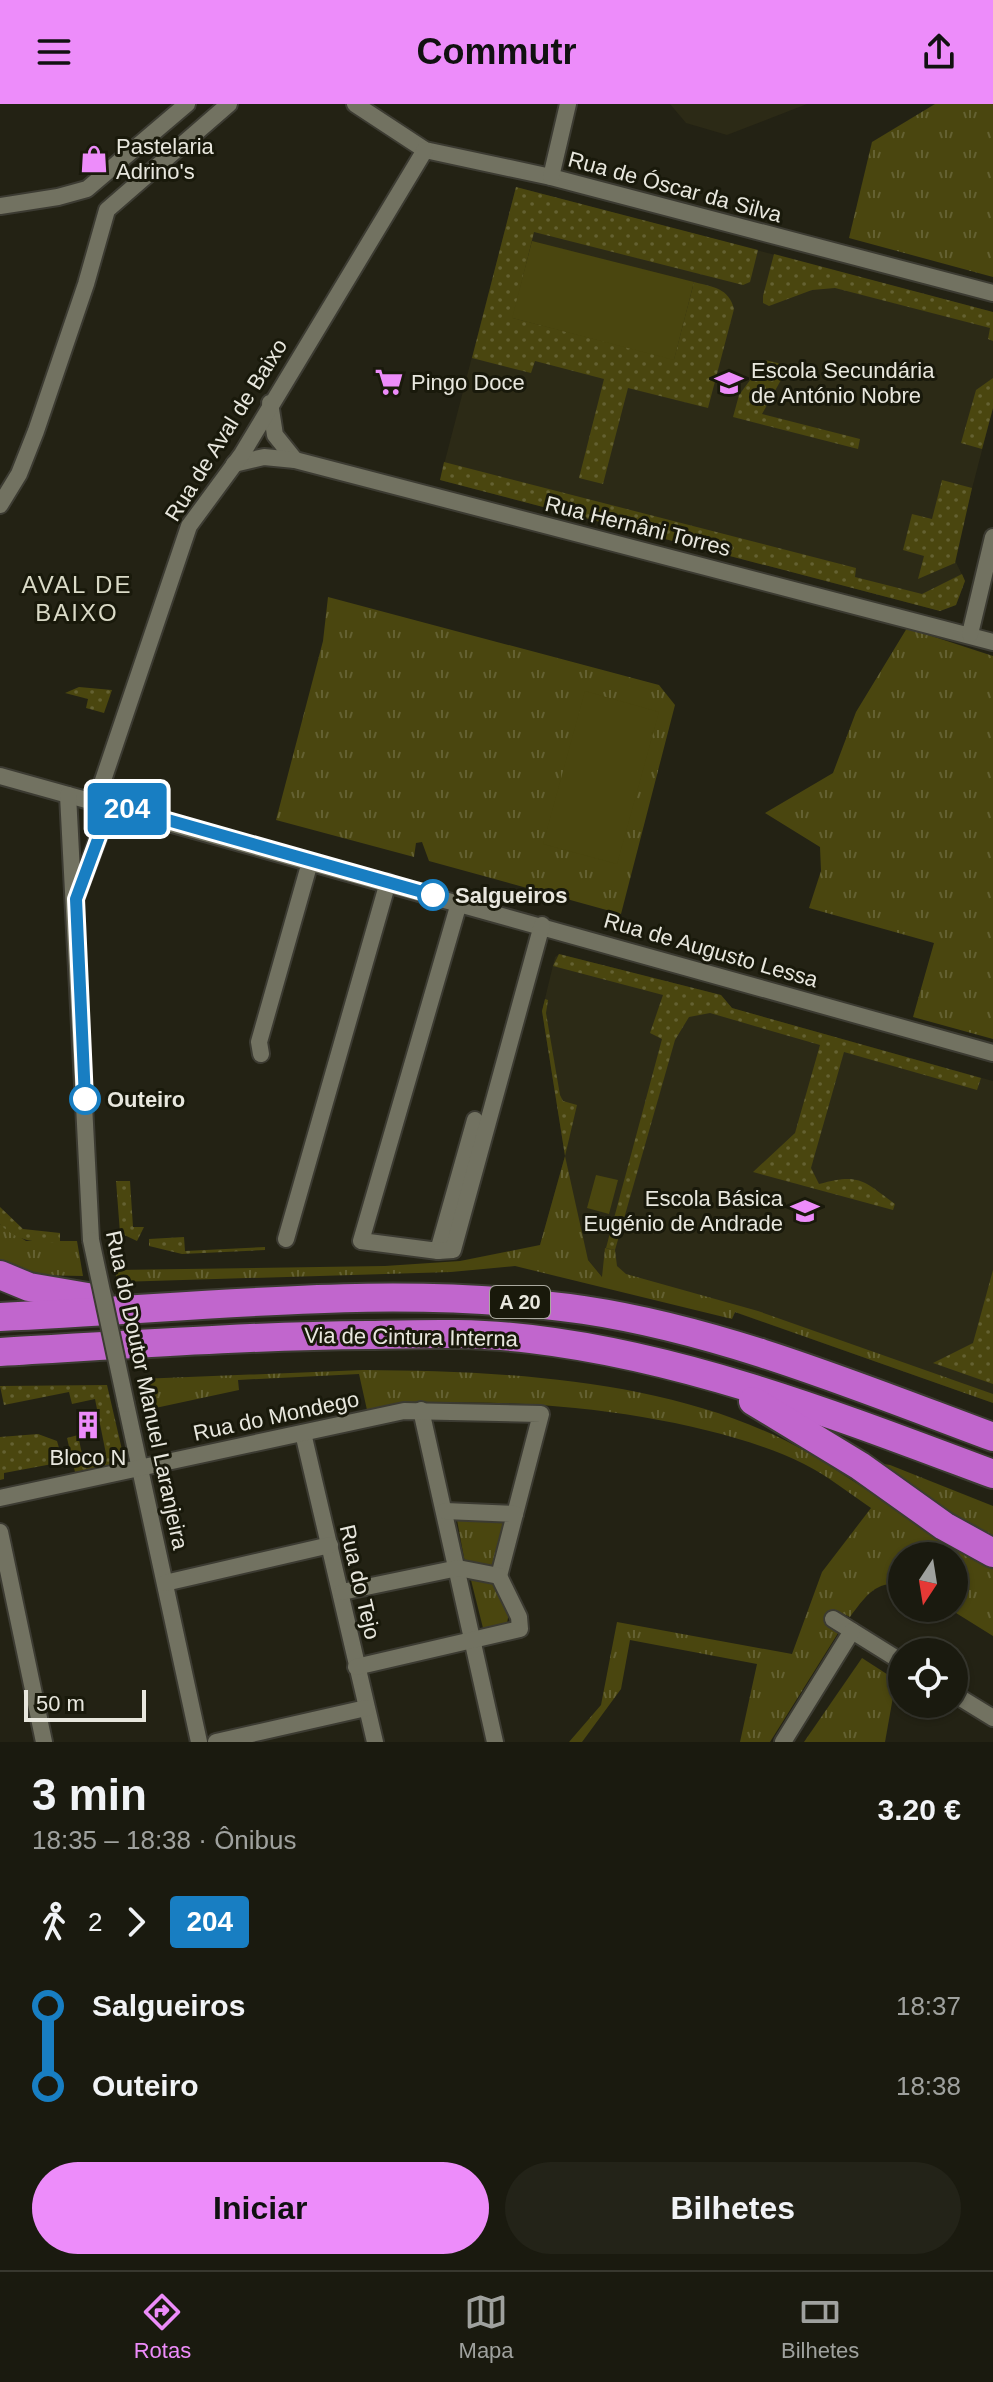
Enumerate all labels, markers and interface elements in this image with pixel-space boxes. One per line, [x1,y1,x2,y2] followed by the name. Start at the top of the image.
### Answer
[32,30,76,74] icon: menu
[917,30,961,74] icon: share
[417,31,577,72] text: Commutr
[116,134,215,184] place label: Pastelaria Adrino's
[79,144,109,174] shop icon: Pastelaria Adrino's
[565,146,785,228] street label: Rua de Óscar da Silva
[160,334,292,526] street label: Rua de Aval de Baixo
[751,358,935,408] place label: Escola Secundária de António Nobre
[374,367,404,397] supermarket icon: Pingo Doce
[714,368,744,398] school or university icon: Escola Secundária de António Nobre
[411,370,525,395] place label: Pingo Doce
[543,491,733,561] street label: Rua Hernâni Torres
[22,571,132,626] district label: AVAL DE BAIXO
[81,783,173,835] line badge: 204
[104,793,150,824] text: 204
[418,880,448,910] marker: Salgueiros
[455,883,567,908] place label: Salgueiros
[601,907,822,993] street label: Rua de Augusto Lessa
[70,1084,100,1114] marker: Outeiro
[107,1087,185,1112] place label: Outeiro
[584,1186,784,1236] place label: Escola Básica Eugénio de Andrade
[790,1196,820,1226] school or university icon: Escola Básica Eugénio de Andrade
[101,1228,193,1552] street label: Rua do Doutor Manuel Laranjeira
[490,1286,550,1318] road number: A 20
[304,1323,519,1351] street label: Via de Cintura Interna
[191,1386,361,1446] street label: Rua do Mondego
[73,1410,103,1440] building icon: Bloco N
[49,1445,127,1470] place label: Bloco N
[335,1522,385,1642] street label: Rua do Tejo
[888,1542,968,1622] north arrow
[888,1542,968,1718] map controls
[888,1638,968,1718] button: locate
[24,1686,146,1722] scale bar
[36,1691,85,1716] text: 50 m
[32,1770,147,1819] text: 3 min
[878,1793,961,1826] text: 3.20 €
[32,1825,297,1855] text: 18:35 – 18:38 · Ônibus
[32,1900,76,1944] icon: walk
[114,1900,158,1944] icon: forward
[186,1906,233,1937] text: 204
[88,1907,102,1937] text: 2
[92,1989,245,2022] text: Salgueiros
[896,1991,961,2021] text: 18:37
[92,2069,199,2102] text: Outeiro
[896,2071,961,2101] text: 18:38
[32,2162,489,2254] button: Iniciar
[505,2162,961,2254] button: Bilhetes
[134,2290,191,2364] tab: Rotas
[459,2290,514,2364] tab: Mapa
[781,2290,859,2364] tab: Bilhetes

